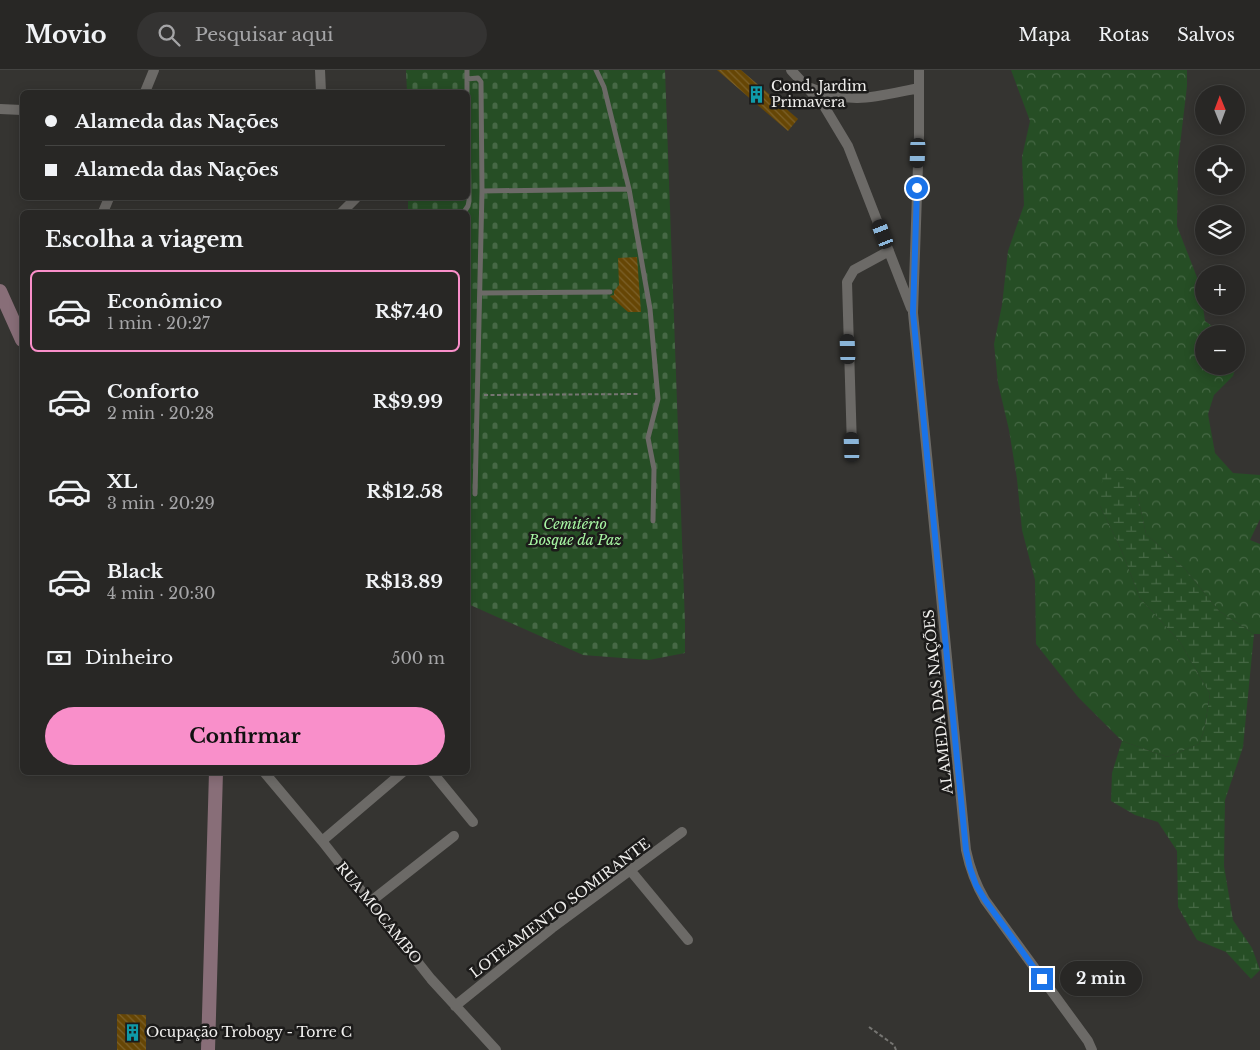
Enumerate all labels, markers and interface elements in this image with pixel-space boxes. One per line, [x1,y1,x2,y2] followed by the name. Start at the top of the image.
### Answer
[137,12,487,57] search box
[25,20,107,49] text: Movio
[155,21,183,49] icon: search
[195,23,334,46] text: Pesquisar aqui
[1019,24,1070,46] text: Mapa
[1098,24,1149,46] text: Rotas
[1177,24,1235,46] text: Salvos
[771,77,867,111] place label: Cond. Jardim Primavera
[747,84,767,104] building icon: Cond. Jardim Primavera
[1195,85,1245,135] north arrow
[1195,85,1245,375] map controls
[75,110,279,133] text: Alameda das Nações
[909,138,926,168] car
[1195,145,1245,195] button: locate
[75,158,279,181] text: Alameda das Nações
[906,177,928,199] route start
[1195,205,1245,255] button: layers
[870,217,895,251] car
[45,226,244,253] text: Escolha a viagem
[1195,265,1245,315] button: +
[47,289,92,334] icon: car
[107,290,222,313] text: Econômico
[375,300,443,323] text: R$7.40
[107,313,210,333] text: 1 min · 20:27
[1195,325,1245,375] button: −
[839,334,856,364] car
[47,379,92,424] icon: car
[107,380,199,403] text: Conforto
[372,390,443,413] text: R$9.99
[107,403,214,423] text: 2 min · 20:28
[843,432,860,462] car
[47,469,92,514] icon: car
[107,470,137,493] text: XL
[366,480,443,503] text: R$12.58
[107,493,215,513] text: 3 min · 20:29
[528,515,621,549] park label: Cemitério Bosque da Paz
[47,559,92,604] icon: car
[107,560,163,583] text: Black
[365,570,443,593] text: R$13.89
[107,583,215,603] text: 4 min · 20:30
[919,609,957,796] street label: ALAMEDA DAS NAÇÕES
[45,644,73,672] icon: cash
[85,646,173,669] text: Dinheiro
[391,648,445,668] text: 500 m
[45,707,445,765] button: Confirmar
[466,834,654,982] street label: LOTEAMENTO SOMIRANTE
[332,858,426,968] street label: RUA MOCAMBO
[1060,962,1142,996] callout: 2 min
[1031,968,1053,990] route end
[1076,968,1126,988] text: 2 min
[122,1022,142,1042] building icon: Ocupação Trobogy - Torre C
[146,1023,352,1041] place label: Ocupação Trobogy - Torre C

